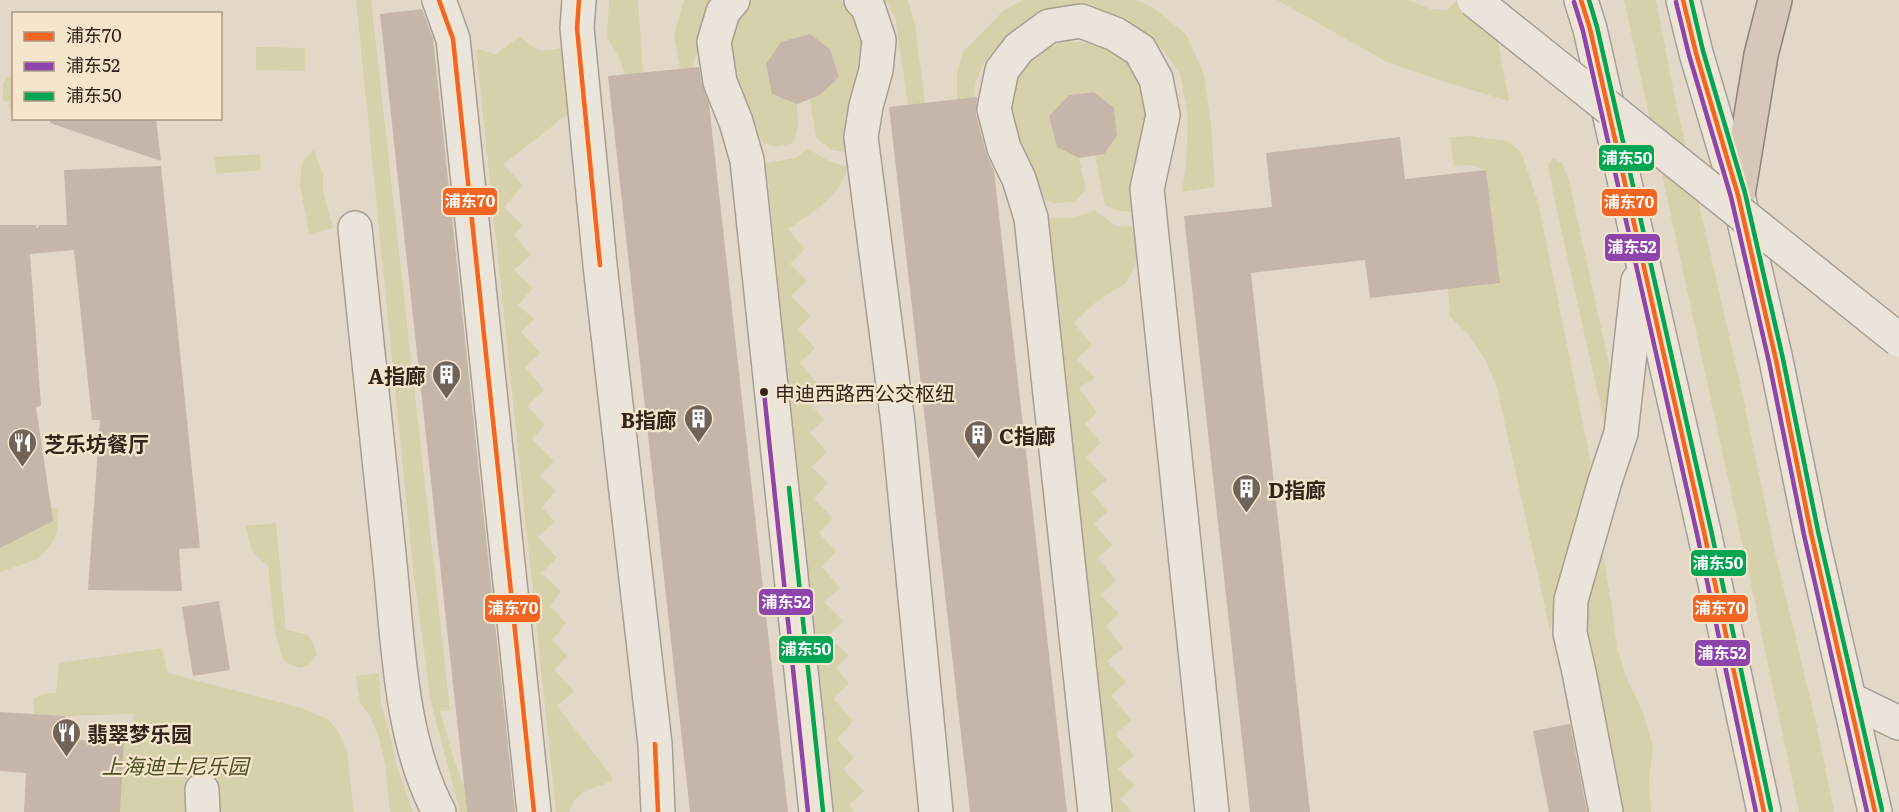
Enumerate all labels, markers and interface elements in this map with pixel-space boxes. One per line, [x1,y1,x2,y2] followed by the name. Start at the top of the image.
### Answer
[12,12,222,120] legend
[66,21,122,48] text: 浦东70
[66,51,120,78] text: 浦东52
[66,81,122,108] text: 浦东50
[1598,144,1655,172] line badge: 浦东50
[1602,145,1652,169] text: 浦东50
[442,187,498,216] line badge: 浦东70
[445,188,495,212] text: 浦东70
[1601,188,1658,217] line badge: 浦东70
[1604,189,1654,213] text: 浦东70
[1604,233,1661,262] line badge: 浦东52
[1607,234,1657,258] text: 浦东52
[431,358,463,400] building icon: A指廊
[368,359,426,390] place label: A指廊
[775,377,955,407] place label: 申迪西路西公交枢纽
[758,386,770,398] marker: 申迪西路西公交枢纽
[682,402,714,444] building icon: B指廊
[620,403,677,434] place label: B指廊
[962,418,994,460] building icon: C指廊
[999,419,1056,450] place label: C指廊
[7,426,39,468] restaurant icon: 芝乐坊餐厅
[44,427,149,458] place label: 芝乐坊餐厅
[1231,472,1263,514] building icon: D指廊
[1268,473,1326,504] place label: D指廊
[1690,549,1747,577] line badge: 浦东50
[1693,550,1743,574] text: 浦东50
[758,588,814,616] line badge: 浦东52
[761,589,811,613] text: 浦东52
[484,594,541,623] line badge: 浦东70
[1692,594,1749,623] line badge: 浦东70
[488,595,538,619] text: 浦东70
[1695,595,1745,619] text: 浦东70
[778,635,834,664] line badge: 浦东50
[781,636,831,660] text: 浦东50
[1694,639,1751,667] line badge: 浦东52
[1697,640,1747,664] text: 浦东52
[50,716,82,758] restaurant icon: 翡翠梦乐园
[87,717,192,748] place label: 翡翠梦乐园
[102,749,251,780] park label: 上海迪士尼乐园

